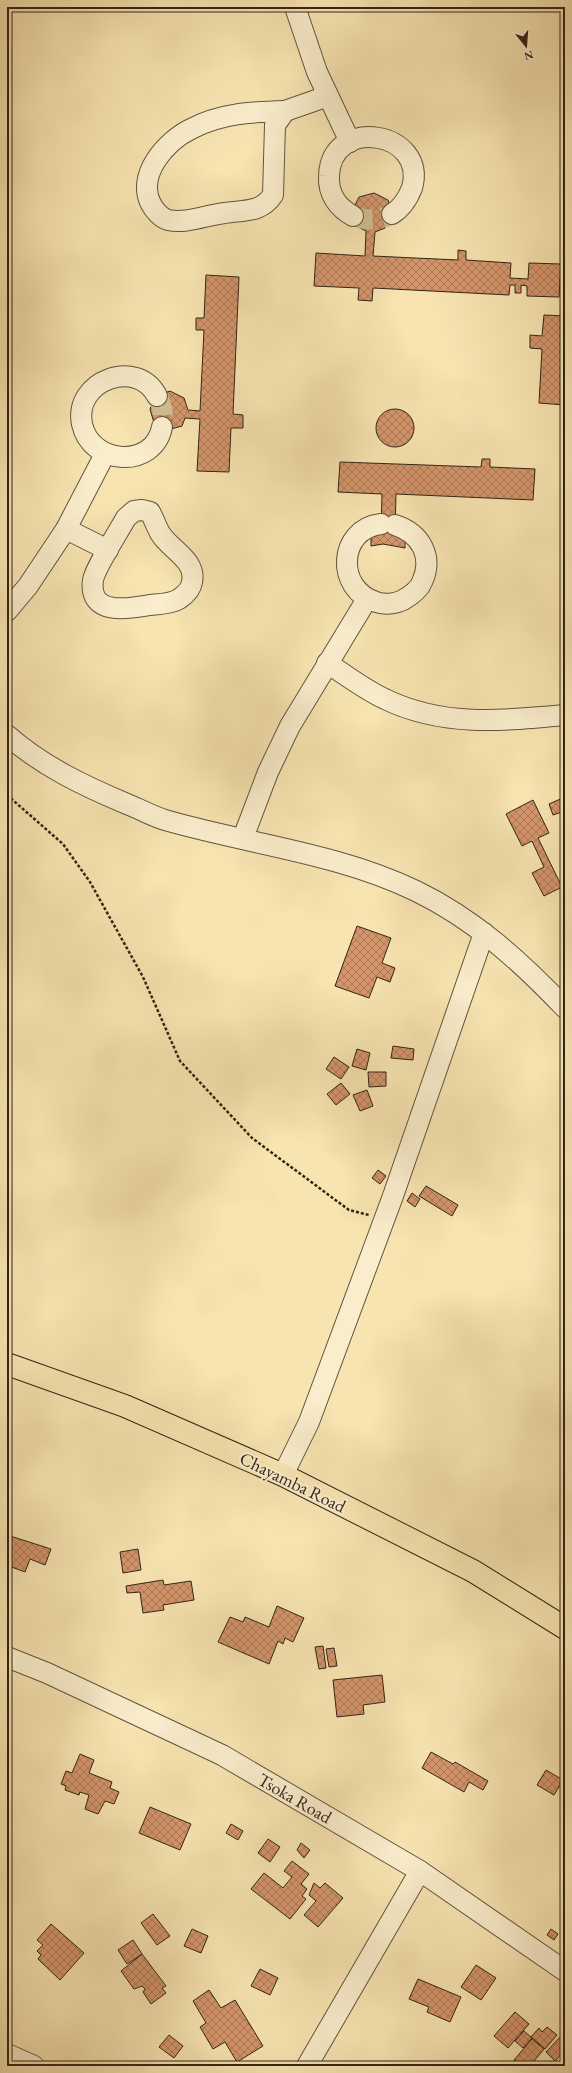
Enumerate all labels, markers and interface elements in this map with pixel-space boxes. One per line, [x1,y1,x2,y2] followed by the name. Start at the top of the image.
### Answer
[506,26,546,66] north arrow
[523,48,535,64] text: N
[236,1446,351,1518] street label: Chayamba Road
[254,1768,337,1829] street label: Tsoka Road

